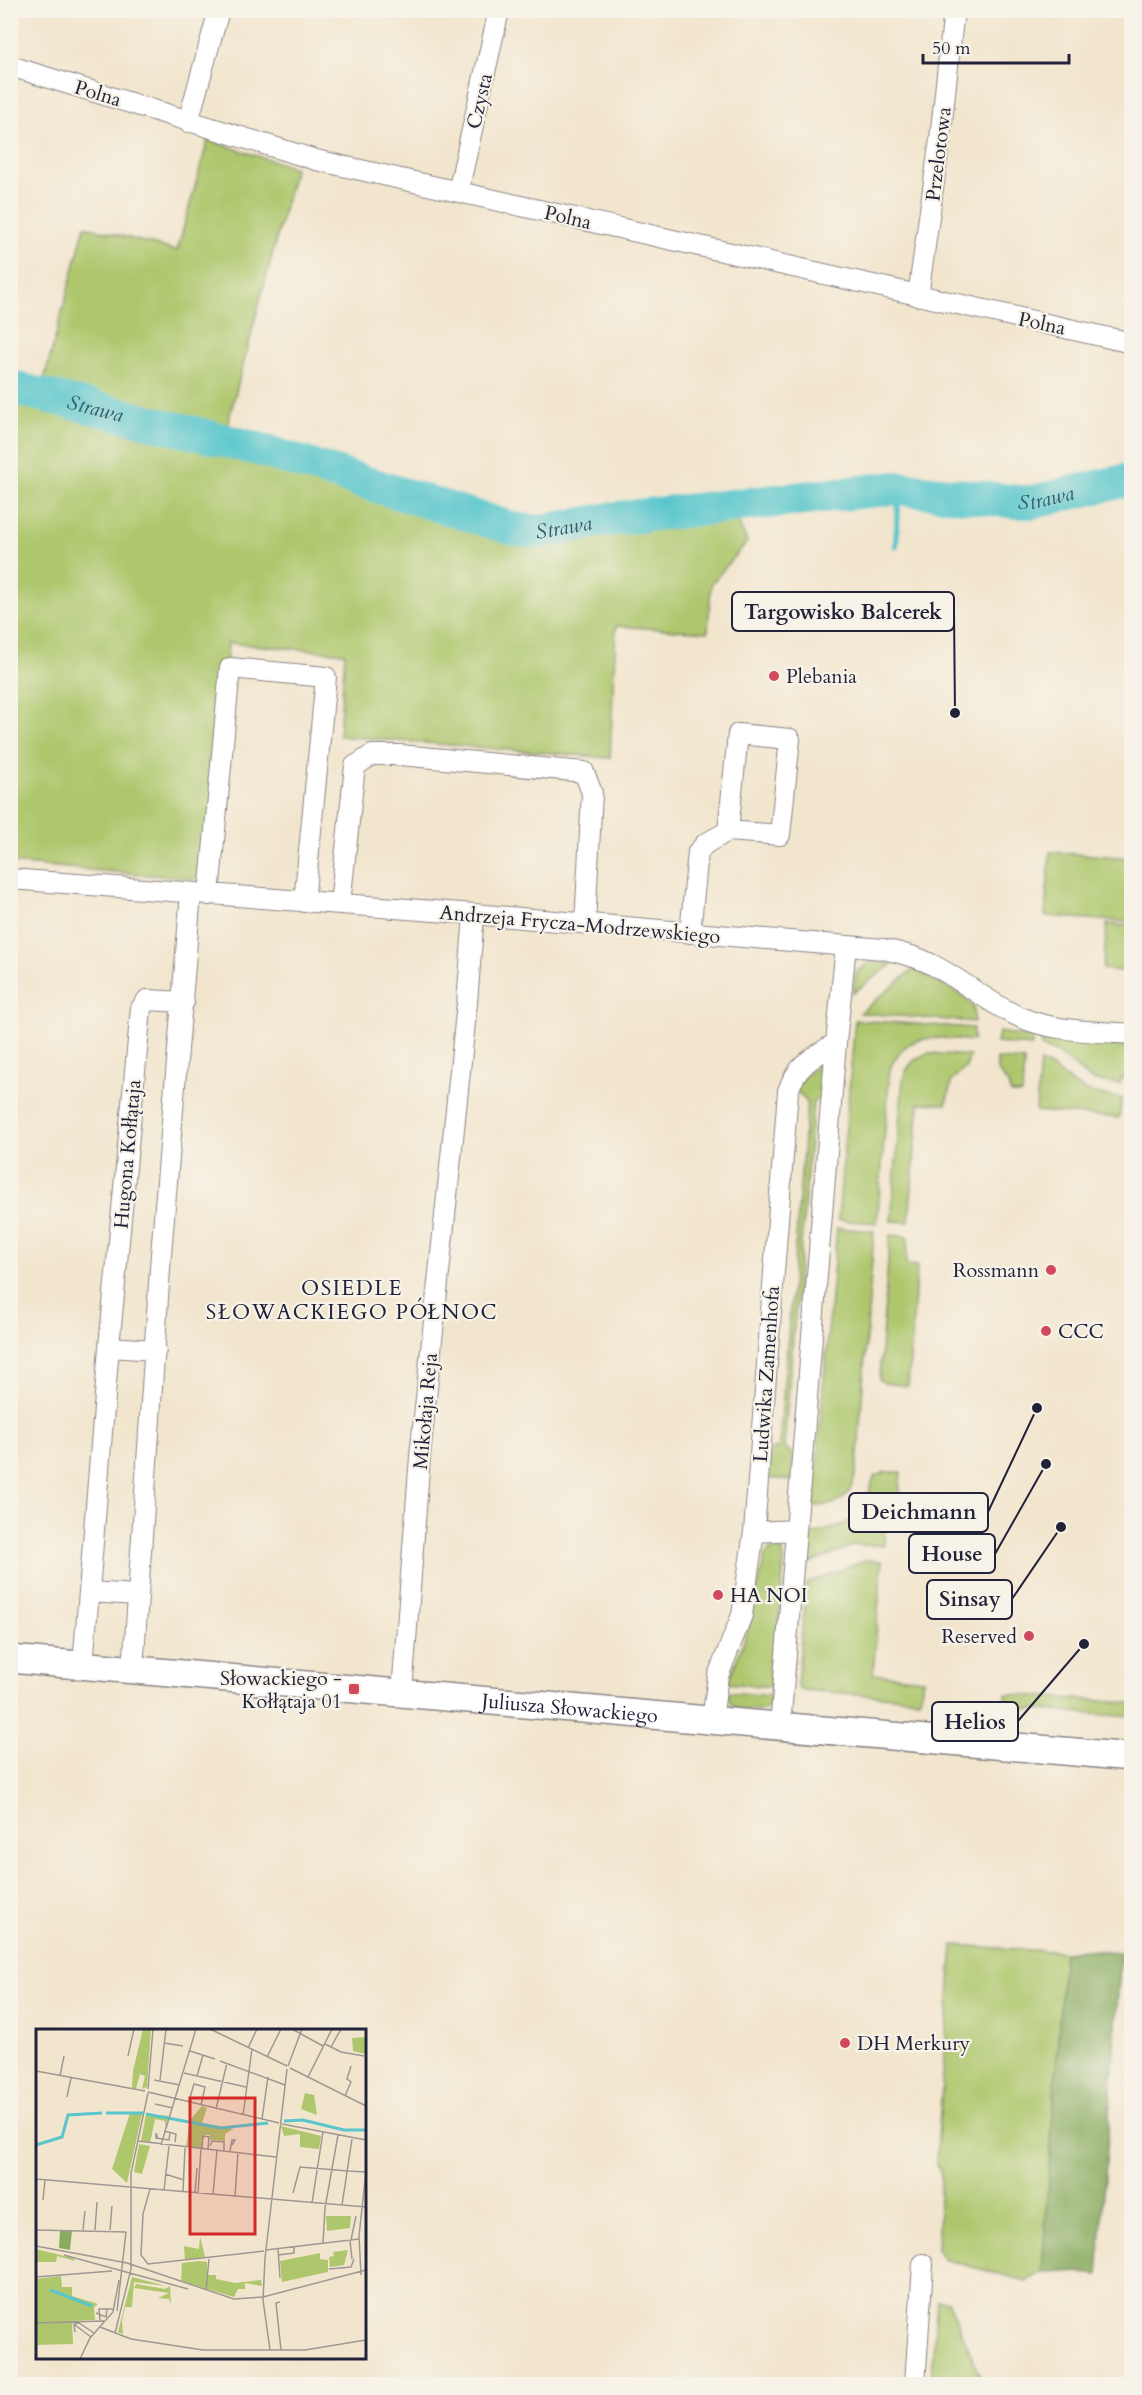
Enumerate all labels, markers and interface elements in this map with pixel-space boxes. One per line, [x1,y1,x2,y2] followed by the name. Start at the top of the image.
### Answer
[923,27,1068,65] scale bar
[932,36,971,61] text: 50 m
[460,70,499,132] street label: Czysta
[71,74,125,113] street label: Polna
[919,105,958,203] street label: Przelotowa
[542,199,595,236] street label: Polna
[1016,305,1068,342] street label: Polna
[64,388,126,430] water label: Strawa
[1018,479,1077,517] water label: Strawa
[533,509,594,547] water label: Strawa
[732,592,954,631] callout: Targowisko Balcerek
[744,598,942,627] text: Targowisko Balcerek
[786,663,857,690] place label: Plebania
[767,669,781,683] marker: Plebania
[438,899,722,950] street label: Andrzeja Frycza-Modrzewskiego
[108,1078,147,1230] street label: Hugona Kołłątaja
[953,1257,1040,1284] place label: Rossmann
[1044,1263,1058,1277] marker: Rossmann
[206,1274,498,1327] district label: OSIEDLE SŁOWACKIEGO PÓŁNOC
[747,1285,786,1463] street label: Ludwika Zamenhofa
[1058,1318,1104,1345] place label: CCC
[1039,1324,1053,1338] marker: CCC
[407,1351,444,1471] street label: Mikołaja Reja
[849,1493,988,1532] callout: Deichmann
[861,1498,977,1527] text: Deichmann
[909,1534,995,1573] callout: House
[921,1540,983,1569] text: House
[927,1580,1012,1619] callout: Sinsay
[730,1582,808,1609] place label: HA NOI
[939,1585,1001,1614] text: Sinsay
[711,1588,725,1602] marker: HA NOI
[941,1623,1017,1650] place label: Reserved
[1022,1629,1036,1643] marker: Reserved
[220,1665,342,1715] place label: Słowackiego - Kołłątaja 01
[347,1682,361,1696] marker: Słowackiego - Kołłątaja 01
[478,1687,659,1730] street label: Juliusza Słowackiego
[932,1702,1018,1741] callout: Helios
[944,1708,1006,1737] text: Helios
[36,2029,366,2359] inset map
[857,2030,971,2057] place label: DH Merkury
[838,2036,852,2050] marker: DH Merkury

